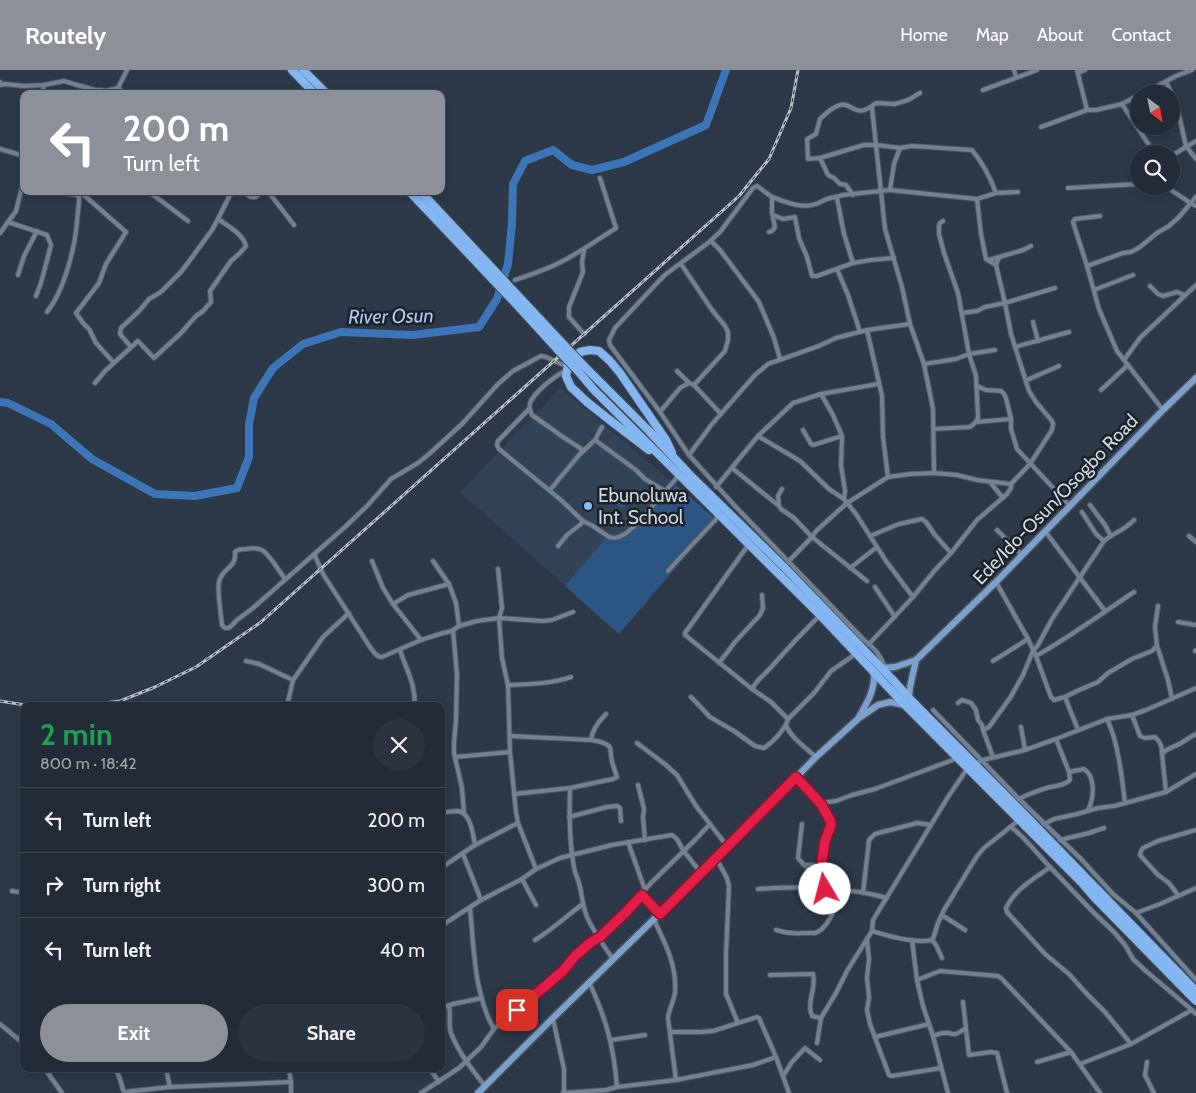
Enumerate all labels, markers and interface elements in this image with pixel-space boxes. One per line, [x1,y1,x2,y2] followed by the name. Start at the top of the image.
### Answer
[25,21,106,50] text: Routely
[900,24,948,46] text: Home
[976,24,1009,46] text: Map
[1037,24,1083,46] text: About
[1111,24,1171,46] text: Contact
[1130,85,1180,135] north arrow
[1130,85,1180,195] map controls
[123,107,229,150] text: 200 m
[40,110,105,175] icon: left
[1130,145,1180,195] button: search
[123,150,200,177] text: Turn left
[348,303,434,329] water label: River Osun
[968,409,1143,589] street label: Ede/Ido-Osun/Osogbo Road
[598,484,687,529] place label: Ebunoluwa Int. School
[582,500,594,512] marker: Ebunoluwa Int. School
[40,716,112,753] text: 2 min
[373,719,425,771] button: close
[40,754,137,773] text: 800 m · 18:42
[40,806,68,834] icon: left
[83,809,151,832] text: Turn left
[368,809,425,832] text: 200 m
[798,862,850,914] position arrow
[40,871,68,899] icon: right
[83,874,161,897] text: Turn right
[367,874,425,897] text: 300 m
[40,936,68,964] icon: left
[83,939,151,962] text: Turn left
[380,939,425,962] text: 40 m
[496,989,538,1031] pin
[503,996,531,1024] icon: arrive
[40,1004,228,1062] button: Exit
[238,1004,425,1062] button: Share

